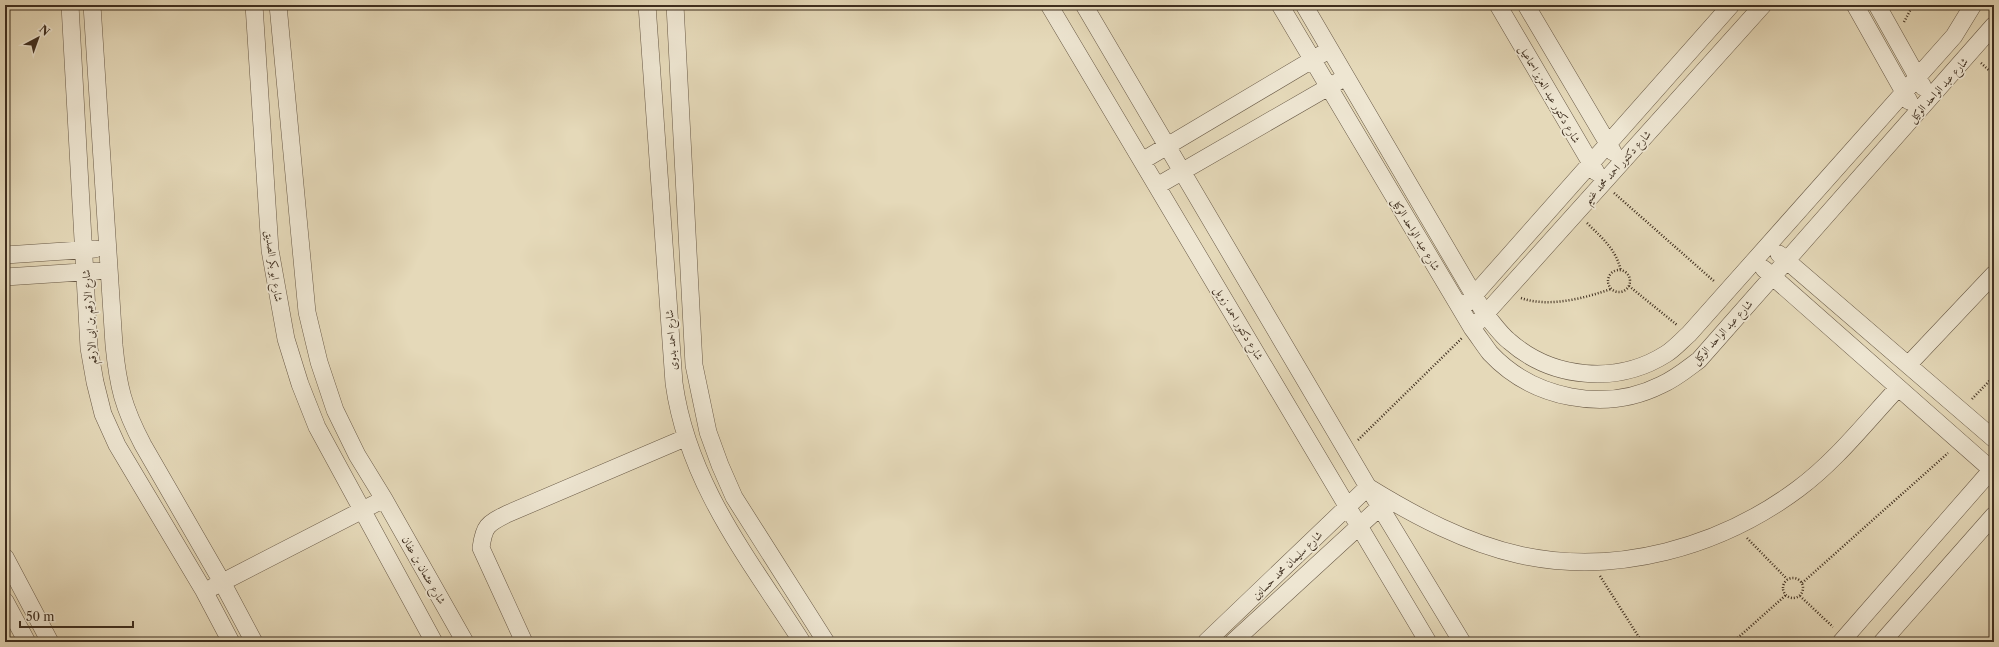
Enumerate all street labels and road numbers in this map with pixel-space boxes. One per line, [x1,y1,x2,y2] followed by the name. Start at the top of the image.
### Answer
[1514,43,1584,147] street label: شارع دكتور عبد العزيز اسماعيل
[1905,54,1973,128] street label: شارع عبد الواحد الوكيل
[1580,127,1657,210] street label: شارع دكتور احمد محمد غنيم
[1386,195,1443,275] street label: شارع عبد الواحد الوكيل
[259,230,286,303] street label: شارع ابو بكر الصديق
[79,269,103,365] street label: شارع الارقم بن ابى الارقم
[1209,284,1267,364] street label: شارع دكتور احمد زويل
[1689,297,1758,369] street label: شارع عبد الواحد الوكيل
[662,309,683,371] street label: شارع احمد بدوى
[1249,528,1327,604] street label: شارع سليمان محمد حسانين
[396,534,449,608] street label: شارع عثمان بن عفان

